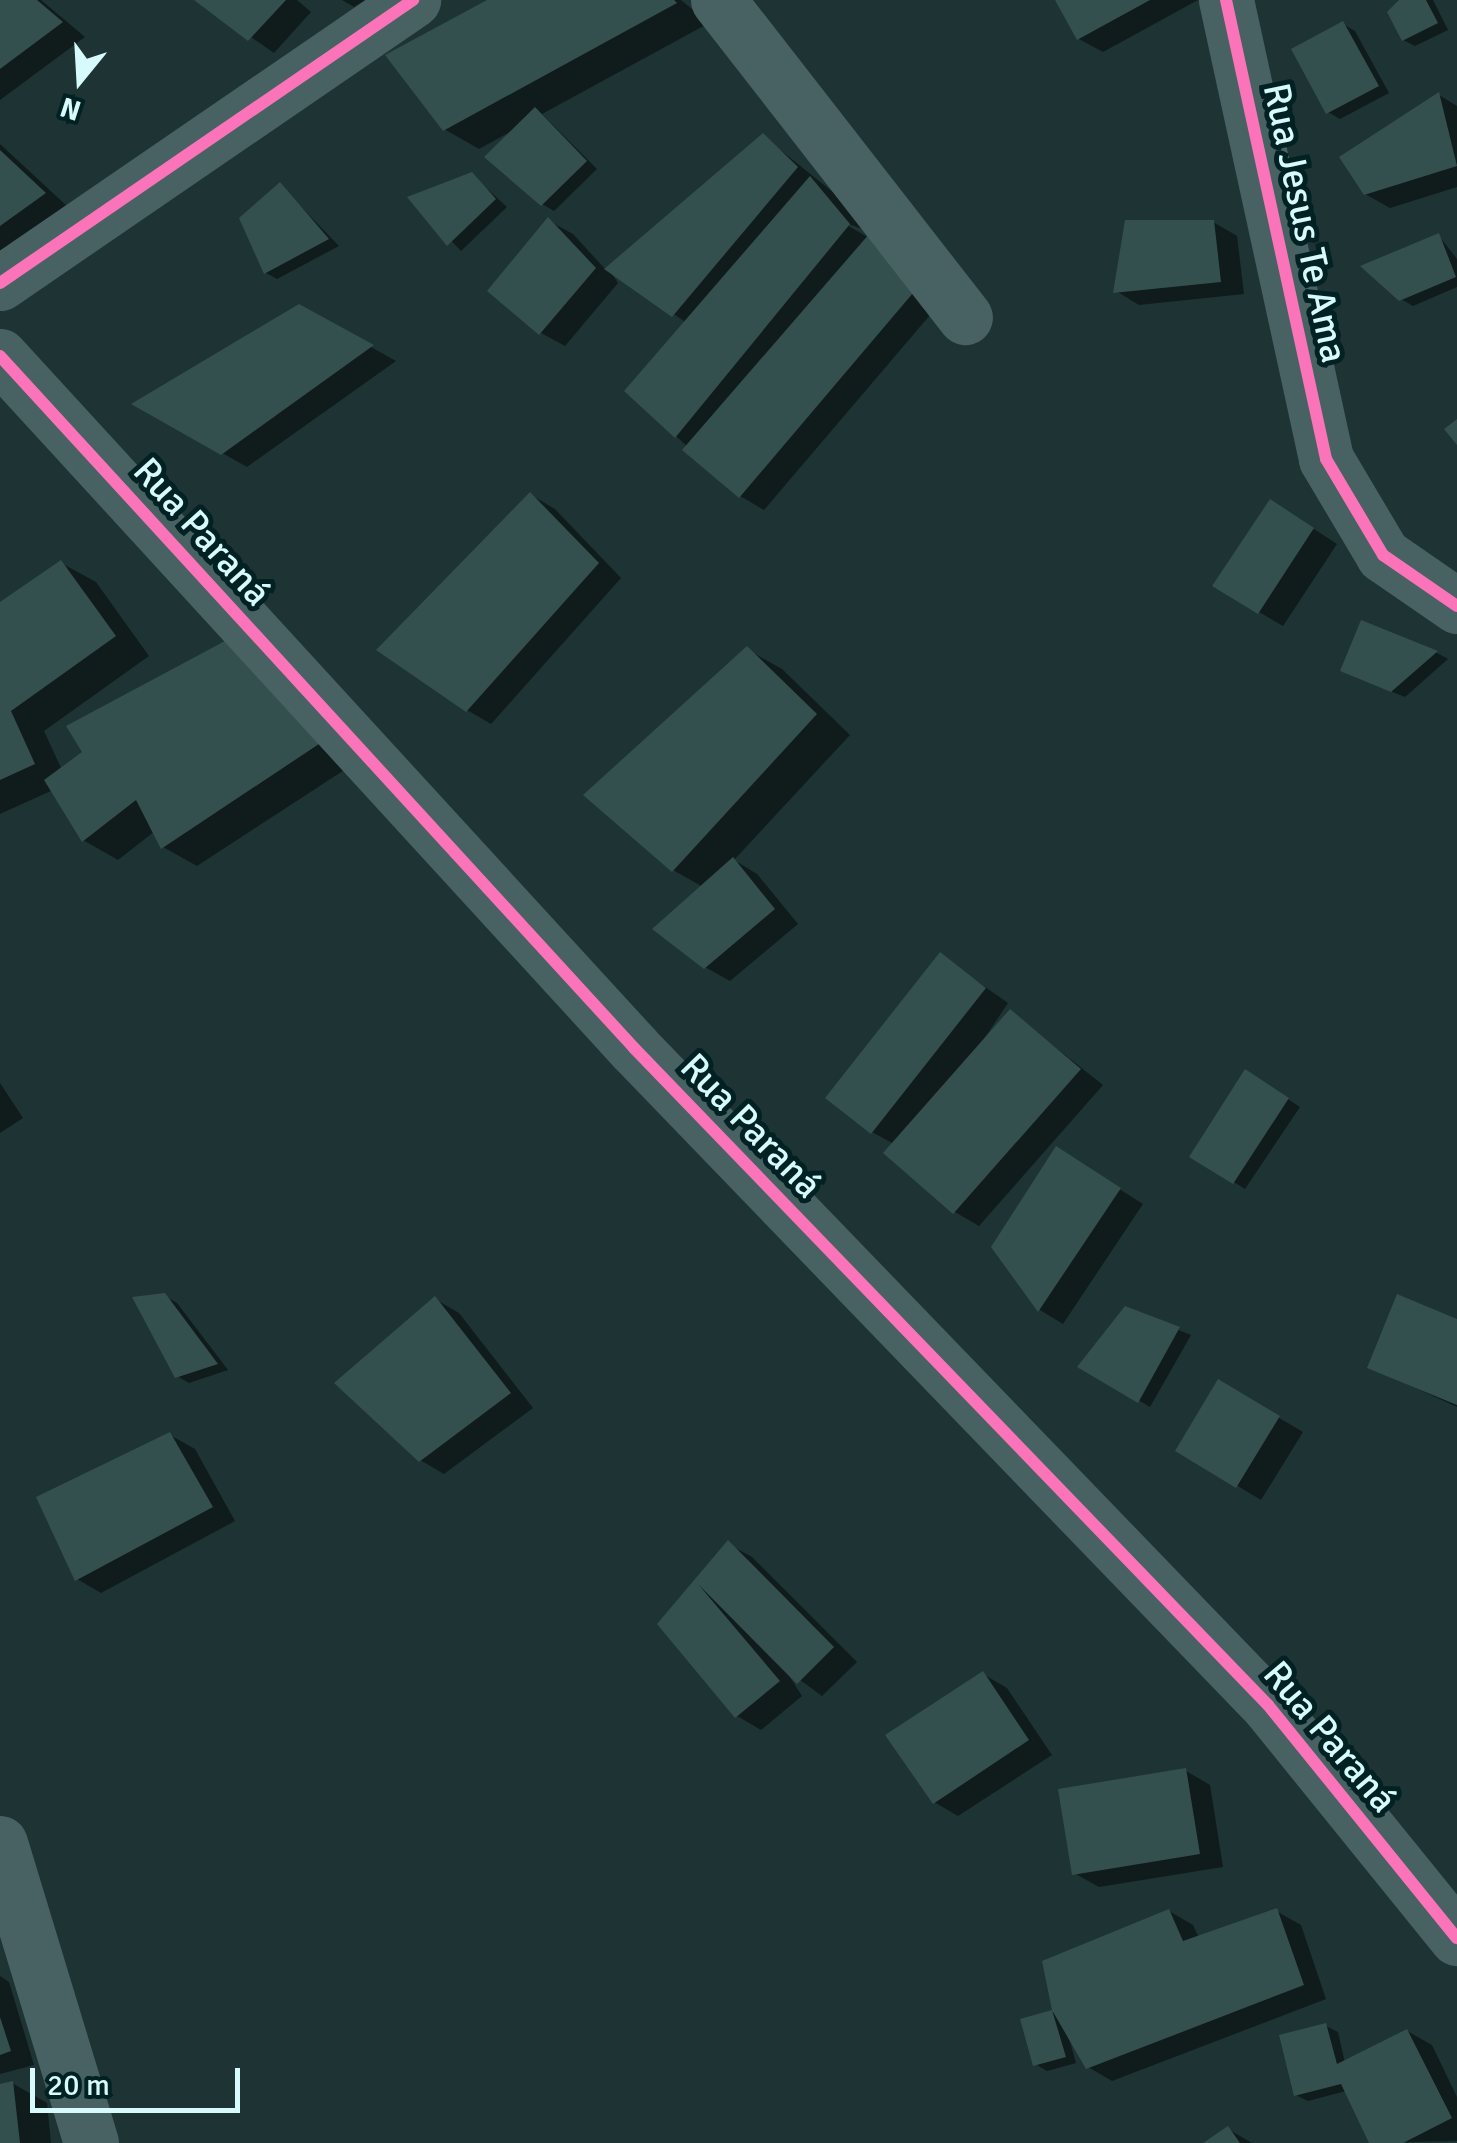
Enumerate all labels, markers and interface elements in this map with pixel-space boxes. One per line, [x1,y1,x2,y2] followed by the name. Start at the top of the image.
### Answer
[30,30,130,130] north arrow
[1253,79,1357,367] street label: Rua Jesus Te Ama
[56,89,85,128] text: N
[124,449,280,615] street label: Rua Paraná
[671,1044,831,1208] street label: Rua Paraná
[1254,1652,1406,1822] street label: Rua Paraná
[35,2048,245,2110] scale bar
[47,2067,110,2104] text: 20 m

